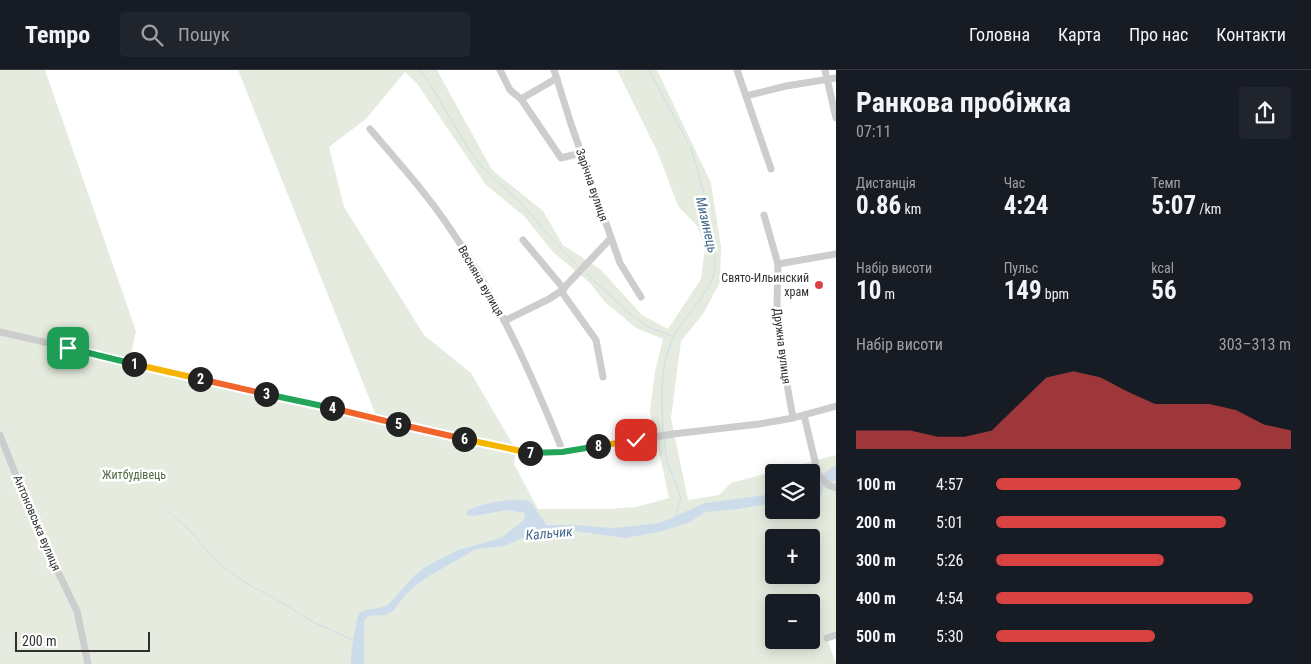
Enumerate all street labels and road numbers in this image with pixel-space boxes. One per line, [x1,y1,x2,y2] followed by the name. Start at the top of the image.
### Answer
[573,147,611,223] street label: Зарічна вулиця
[455,243,507,319] street label: Весняна вулиця
[770,307,794,385] street label: Дружна вулиця
[10,473,64,573] street label: Антоновська вулиця

